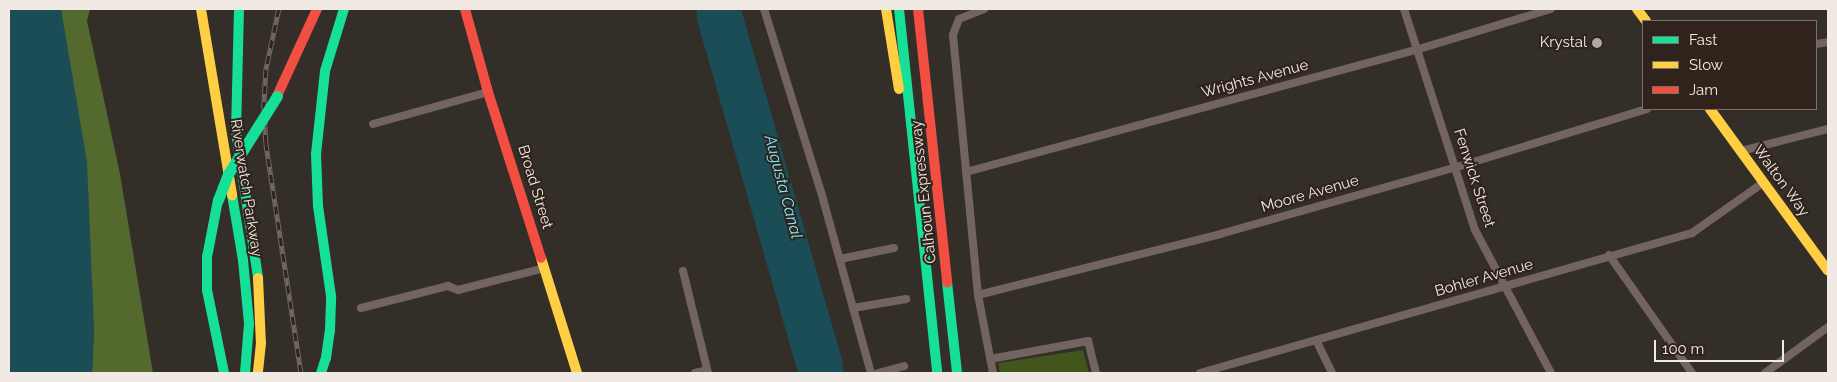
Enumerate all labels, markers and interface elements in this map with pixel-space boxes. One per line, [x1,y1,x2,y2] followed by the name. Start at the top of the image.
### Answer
[1642,20,1817,110] legend
[1689,31,1717,49] text: Fast
[1540,34,1587,52] place label: Krystal
[1591,37,1603,49] marker: Krystal
[1199,56,1311,102] street label: Wrights Avenue
[1689,56,1723,74] text: Slow
[1689,81,1718,99] text: Jam
[226,118,266,258] street label: Riverwatch Parkway
[908,120,940,264] street label: Calhoun Expressway
[1450,126,1498,230] street label: Fenwick Street
[760,133,806,241] water label: Augusta Canal
[1749,142,1813,220] street label: Walton Way
[514,143,556,231] street label: Broad Street
[1259,171,1361,217] street label: Moore Avenue
[1432,255,1536,301] street label: Bohler Avenue
[1657,330,1787,362] scale bar
[1662,340,1704,358] text: 100 m

